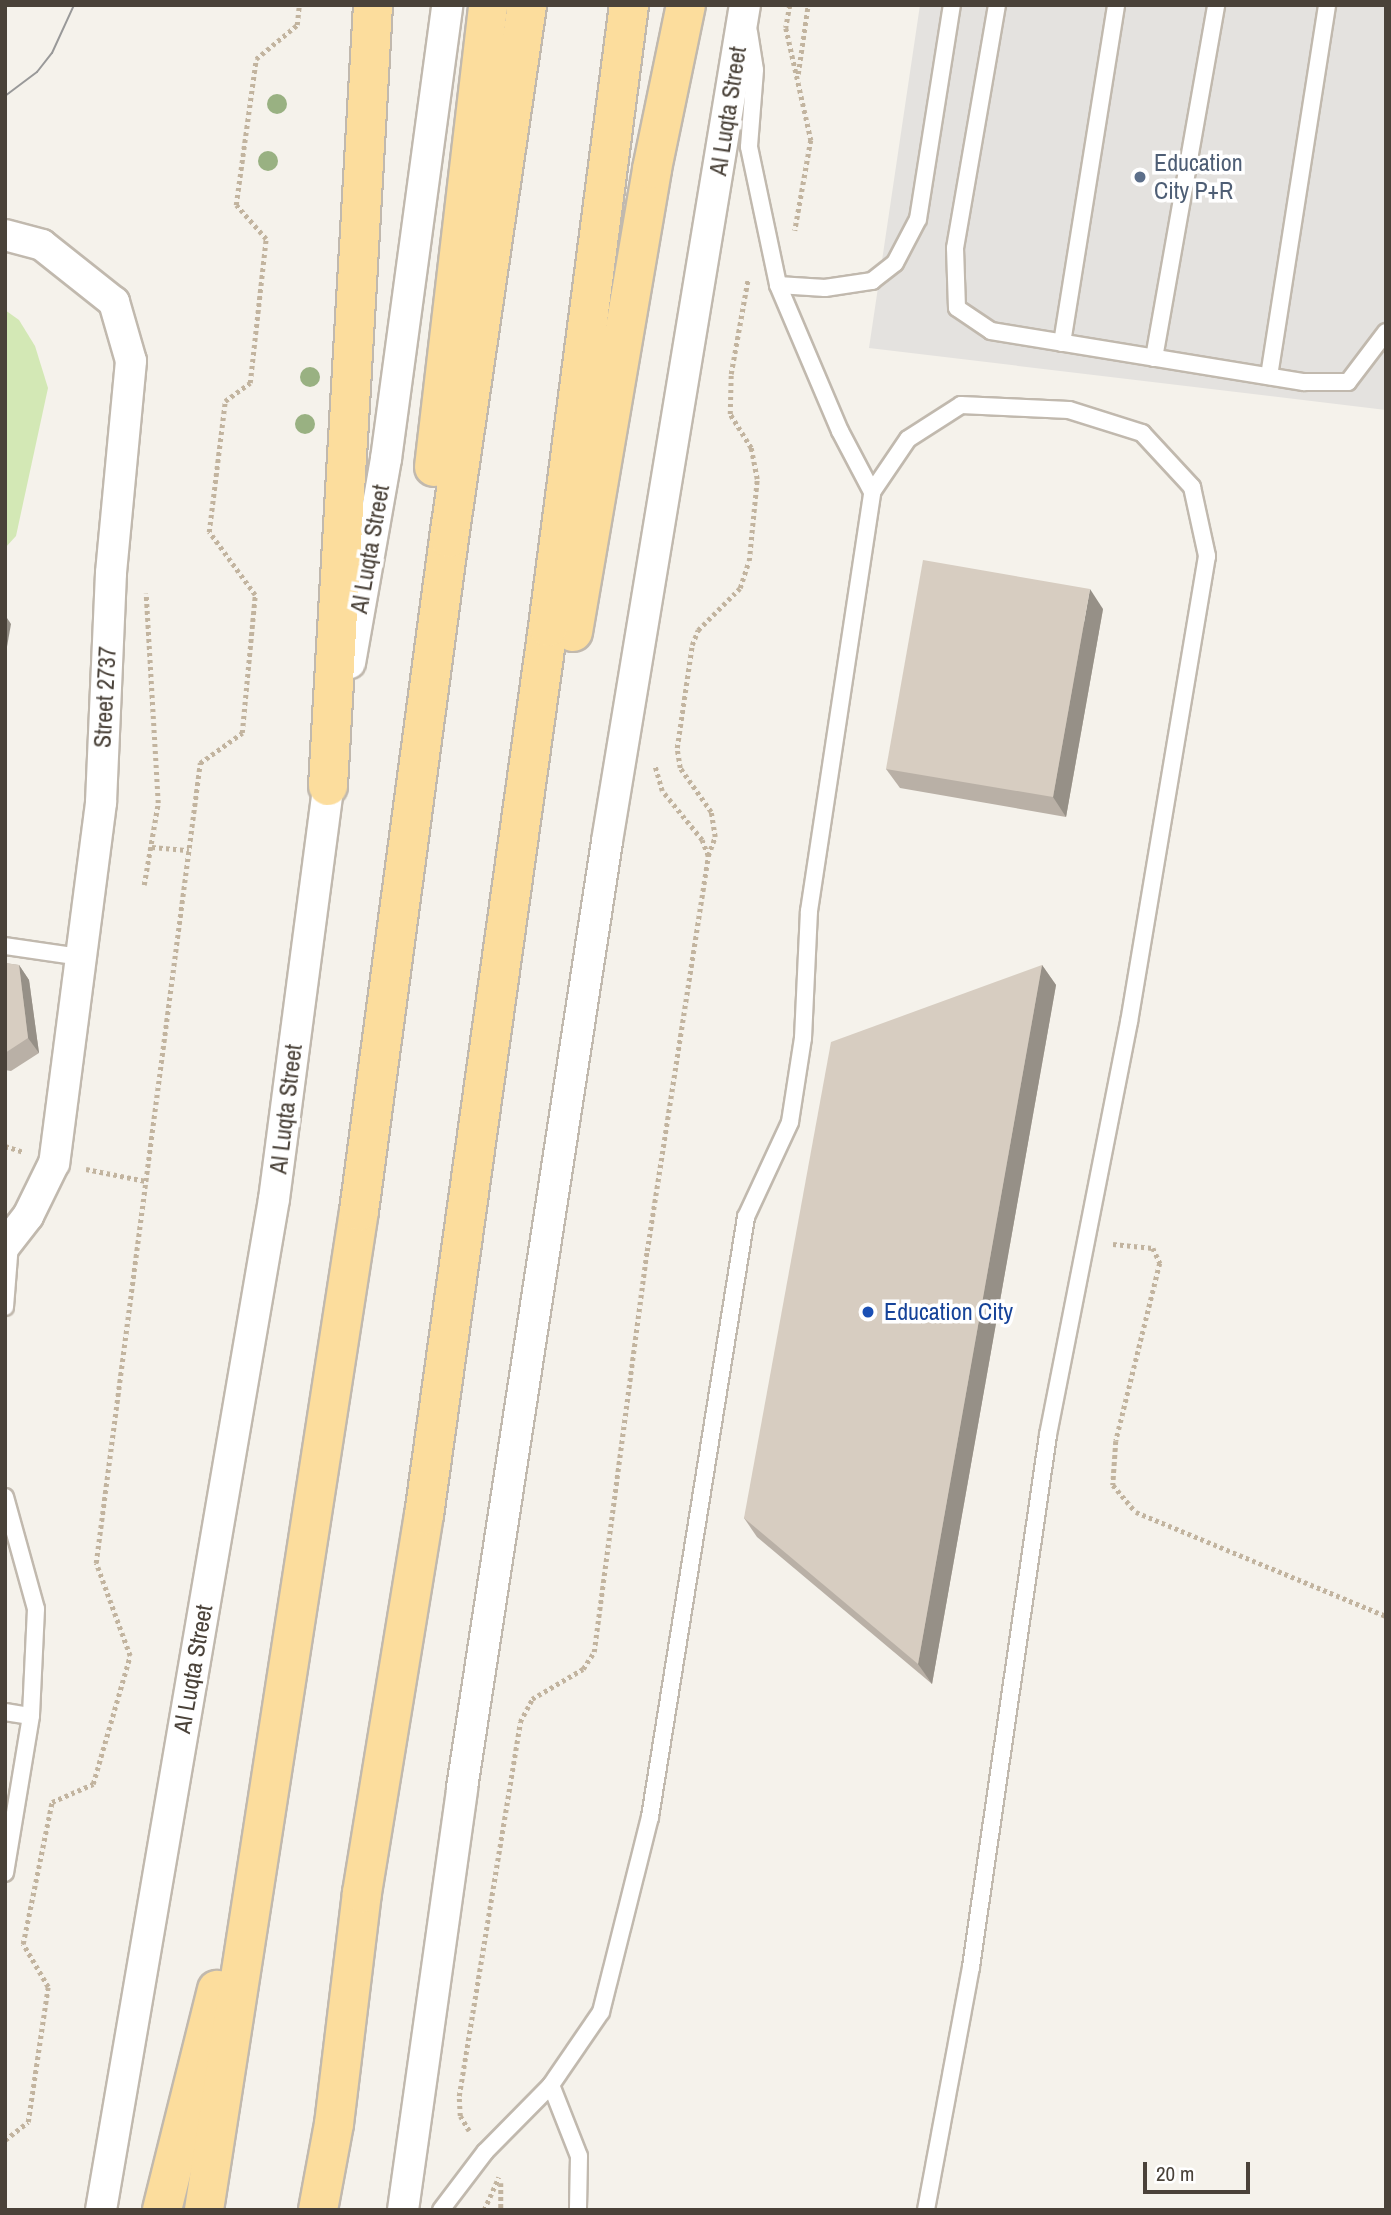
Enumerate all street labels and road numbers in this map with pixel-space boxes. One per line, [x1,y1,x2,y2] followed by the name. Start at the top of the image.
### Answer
[704,44,752,178] street label: Al Luqta Street
[345,482,395,616] street label: Al Luqta Street
[88,645,122,749] street label: Street 2737
[264,1043,308,1175] street label: Al Luqta Street
[168,1602,218,1736] street label: Al Luqta Street

